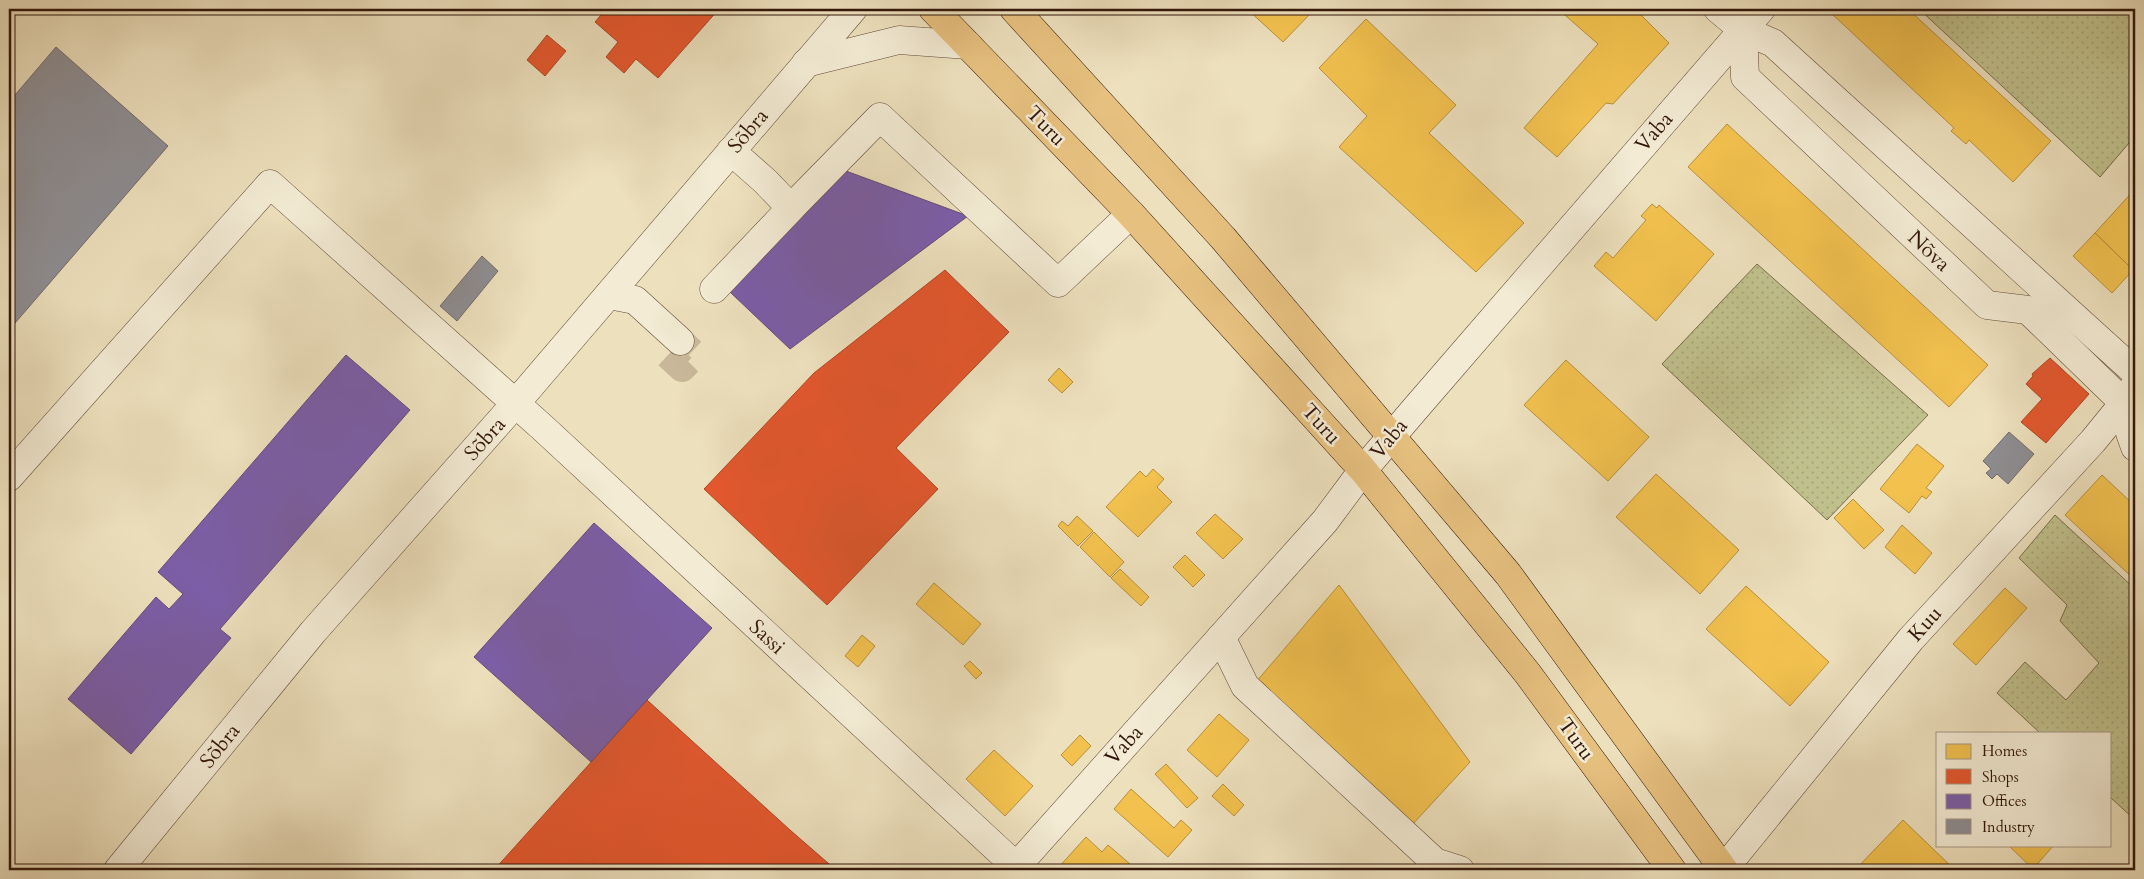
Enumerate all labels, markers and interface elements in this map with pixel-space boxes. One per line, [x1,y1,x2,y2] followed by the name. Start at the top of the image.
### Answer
[1020,99,1072,153] street label: Turu
[721,103,775,159] street label: Sõbra
[1628,106,1680,158] street label: Vaba
[1901,224,1957,278] street label: Nõva
[1295,397,1347,451] street label: Turu
[458,411,512,467] street label: Sõbra
[1363,412,1415,466] street label: Vaba
[1901,600,1949,648] street label: Kuu
[743,613,791,661] street label: Sassi
[1551,712,1601,766] street label: Turu
[193,718,247,774] street label: Sõbra
[1098,719,1150,771] street label: Vaba
[1936,732,2112,846] legend
[1982,741,2027,761] text: Homes
[1982,767,2019,787] text: Shops
[1982,791,2027,811] text: Offices
[1982,817,2035,837] text: Industry

